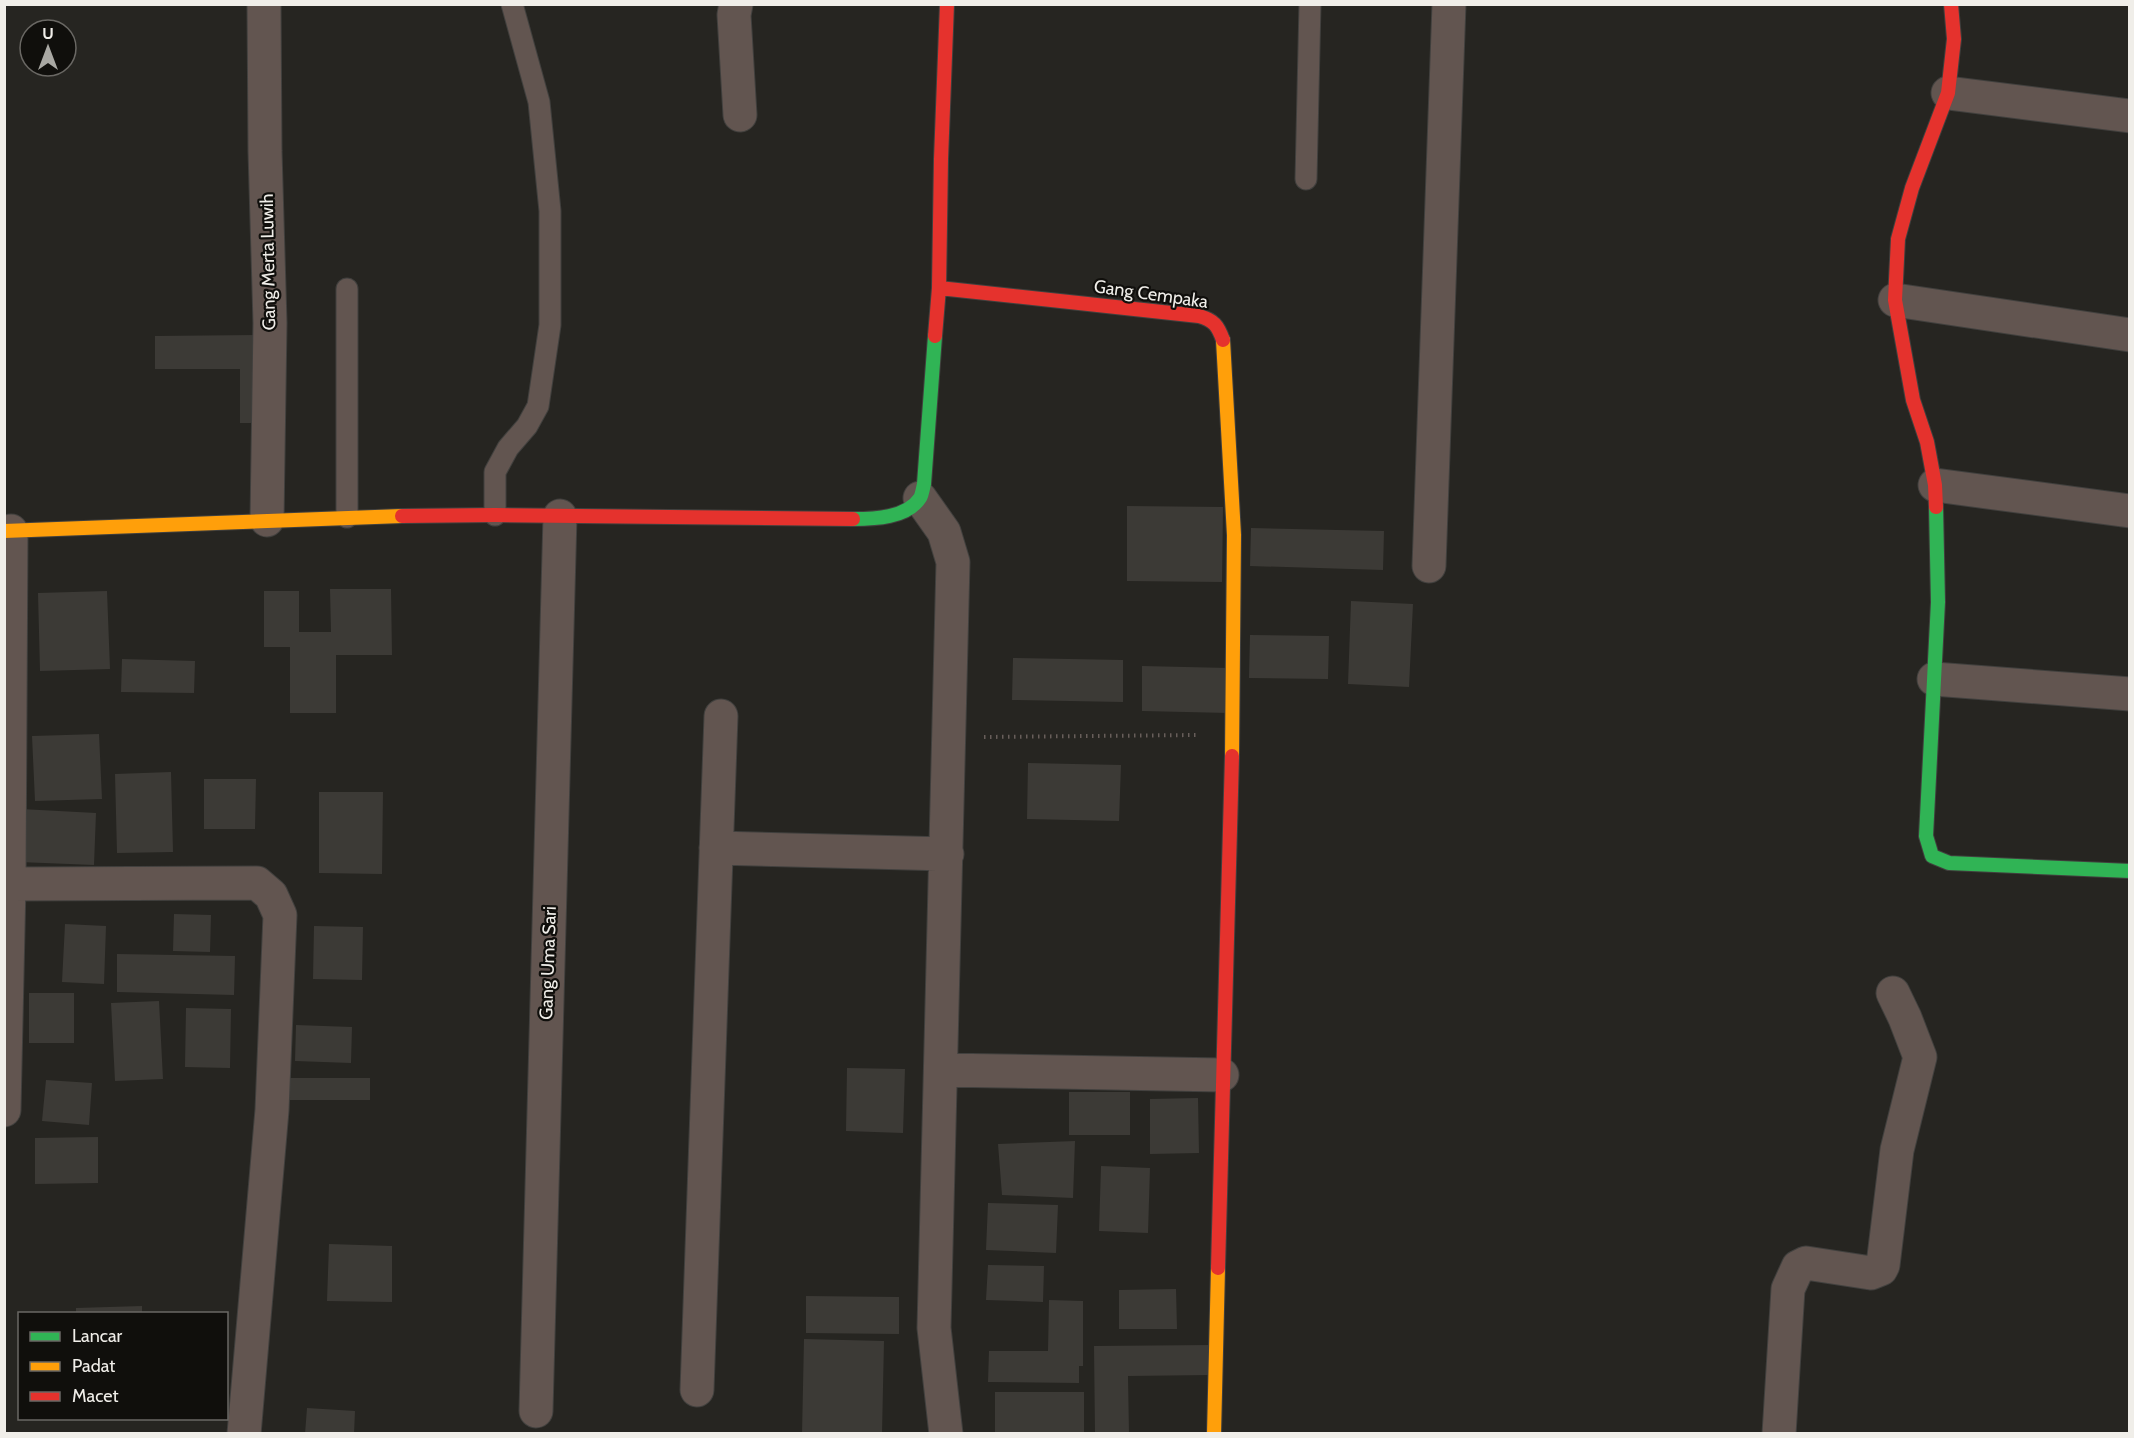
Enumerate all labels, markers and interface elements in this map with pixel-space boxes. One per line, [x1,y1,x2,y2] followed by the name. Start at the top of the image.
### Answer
[18,18,78,78] north arrow
[42,24,54,43] text: U
[256,193,280,331] street label: Gang Merta Luwih
[1093,275,1210,313] street label: Gang Cempaka
[535,906,561,1020] street label: Gang Uma Sari
[18,1312,228,1420] legend
[72,1325,123,1347] text: Lancar
[72,1355,115,1377] text: Padat
[72,1385,118,1407] text: Macet

